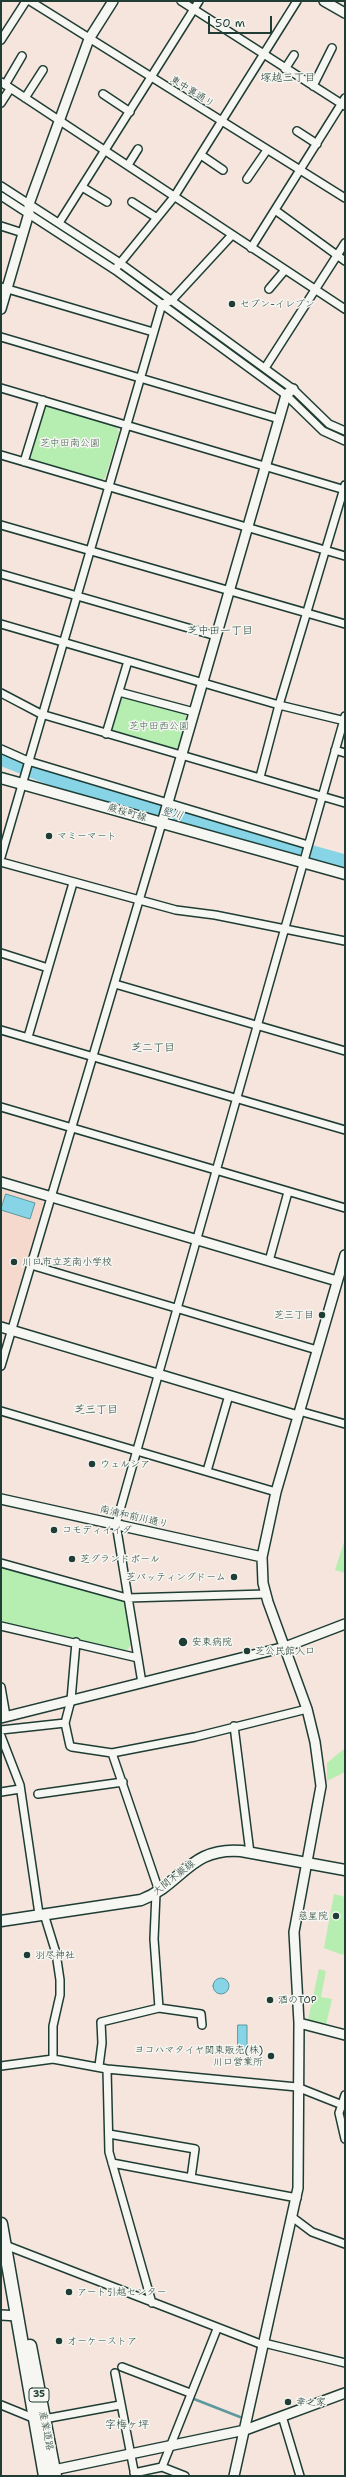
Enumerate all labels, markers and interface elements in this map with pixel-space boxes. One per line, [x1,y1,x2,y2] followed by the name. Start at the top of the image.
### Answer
[210,8,274,34] scale bar
[215,15,245,31] text: 50 m
[261,71,315,85] district label: 塚越三丁目
[168,74,216,110] street label: 東中裏通り
[240,298,315,310] place label: セブン-イレブン
[227,299,237,309] marker: セブン-イレブン
[40,437,100,449] park label: 芝中田南公園
[187,624,253,638] district label: 芝中田一丁目
[129,720,189,732] park label: 芝中田西公園
[106,802,148,824] street label: 蕨桜町線
[160,805,184,823] water label: 竪川
[57,830,117,842] place label: マミーマート
[44,831,54,841] marker: マミーマート
[131,1041,175,1055] district label: 芝二丁目
[22,1256,112,1268] place label: 川口市立芝南小学校
[9,1257,19,1267] marker: 川口市立芝南小学校
[274,1309,314,1321] place label: 芝三丁目
[317,1310,327,1320] marker: 芝三丁目
[74,1403,118,1417] district label: 芝三丁目
[100,1458,150,1470] place label: ウェルシア
[87,1459,97,1469] marker: ウェルシア
[99,1503,169,1531] street label: 南浦和前川通り
[62,1524,132,1536] place label: コモディイイダ
[49,1525,59,1535] marker: コモディイイダ
[80,1553,160,1565] place label: 芝グランドボール
[67,1554,77,1564] marker: 芝グランドボール
[126,1571,226,1583] place label: 芝バッティングドーム
[229,1572,239,1582] marker: 芝バッティングドーム
[177,1636,189,1648] marker: 安東病院
[192,1636,232,1648] place label: 安東病院
[255,1645,315,1657] place label: 芝公民館入口
[242,1646,252,1656] marker: 芝公民館入口
[151,1858,197,1898] street label: 大間木蕨線
[298,1910,328,1922] place label: 慈星院
[331,1911,341,1921] marker: 慈星院
[35,1949,75,1961] place label: 羽尽神社
[22,1950,32,1960] marker: 羽尽神社
[278,1994,316,2006] place label: 酒のTOP
[265,1995,275,2005] marker: 酒のTOP
[135,2044,263,2068] place label: ヨコハマタイヤ関東販売(株) 川口営業所
[266,2051,276,2061] marker: ヨコハマタイヤ関東販売(株) 川口営業所
[77,2286,167,2298] place label: アート引越センター
[64,2287,74,2297] marker: アート引越センター
[67,2335,137,2347] place label: オーケーストア
[54,2336,64,2346] marker: オーケーストア
[29,2388,49,2402] road number: 35
[296,2396,326,2408] place label: 幸之家
[283,2397,293,2407] marker: 幸之家
[36,2410,56,2452] street label: 産業道路
[105,2418,149,2432] district label: 字梅ヶ坪

